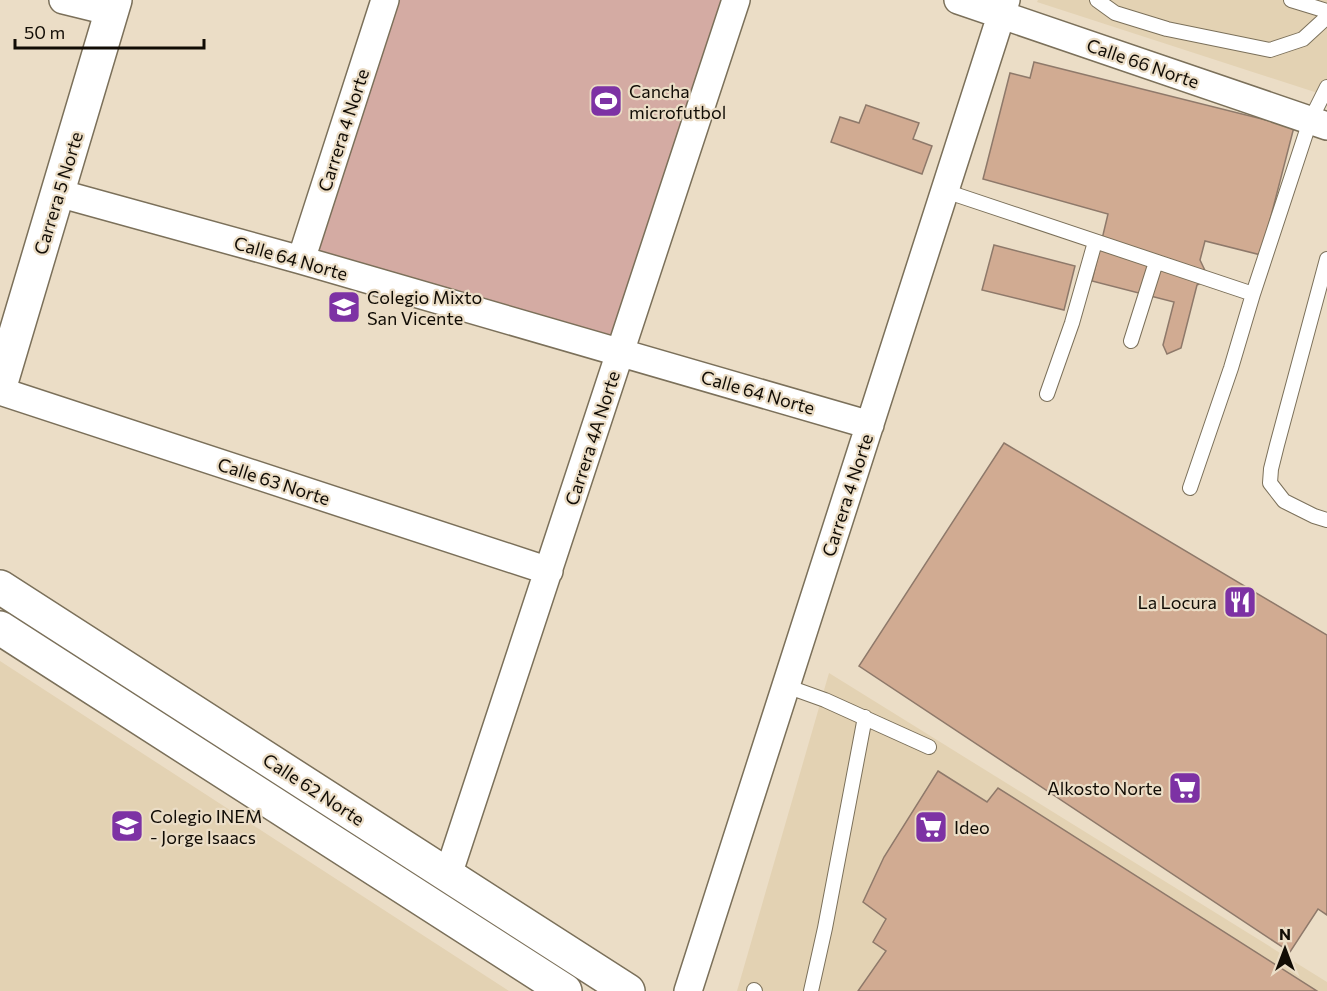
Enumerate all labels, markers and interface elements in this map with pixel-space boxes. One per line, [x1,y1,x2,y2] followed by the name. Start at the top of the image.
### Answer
[15,12,204,50] scale bar
[24,21,65,43] text: 50 m
[1084,33,1202,93] street label: Calle 66 Norte
[313,66,373,194] street label: Carrera 4 Norte
[629,80,726,123] place label: Cancha microfutbol
[588,83,624,119] sports icon: Cancha microfutbol
[29,129,87,257] street label: Carrera 5 Norte
[232,231,350,285] street label: Calle 64 Norte
[367,286,482,329] place label: Colegio Mixto San Vicente
[326,289,362,325] school or university icon: Colegio Mixto San Vicente
[699,365,817,419] street label: Calle 64 Norte
[560,368,624,508] street label: Carrera 4A Norte
[817,431,877,559] street label: Carrera 4 Norte
[215,453,333,509] street label: Calle 63 Norte
[1222,584,1258,620] restaurant icon: La Locura
[1137,591,1217,613] place label: La Locura
[259,748,369,830] street label: Calle 62 Norte
[1167,770,1203,806] supermarket icon: Alkosto Norte
[1047,777,1162,799] place label: Alkosto Norte
[150,805,262,848] place label: Colegio INEM - Jorge Isaacs
[109,808,145,844] school or university icon: Colegio INEM - Jorge Isaacs
[913,809,949,845] supermarket icon: Ideo
[954,816,990,838] place label: Ideo
[1255,919,1315,979] north arrow
[1279,924,1291,943] text: N

